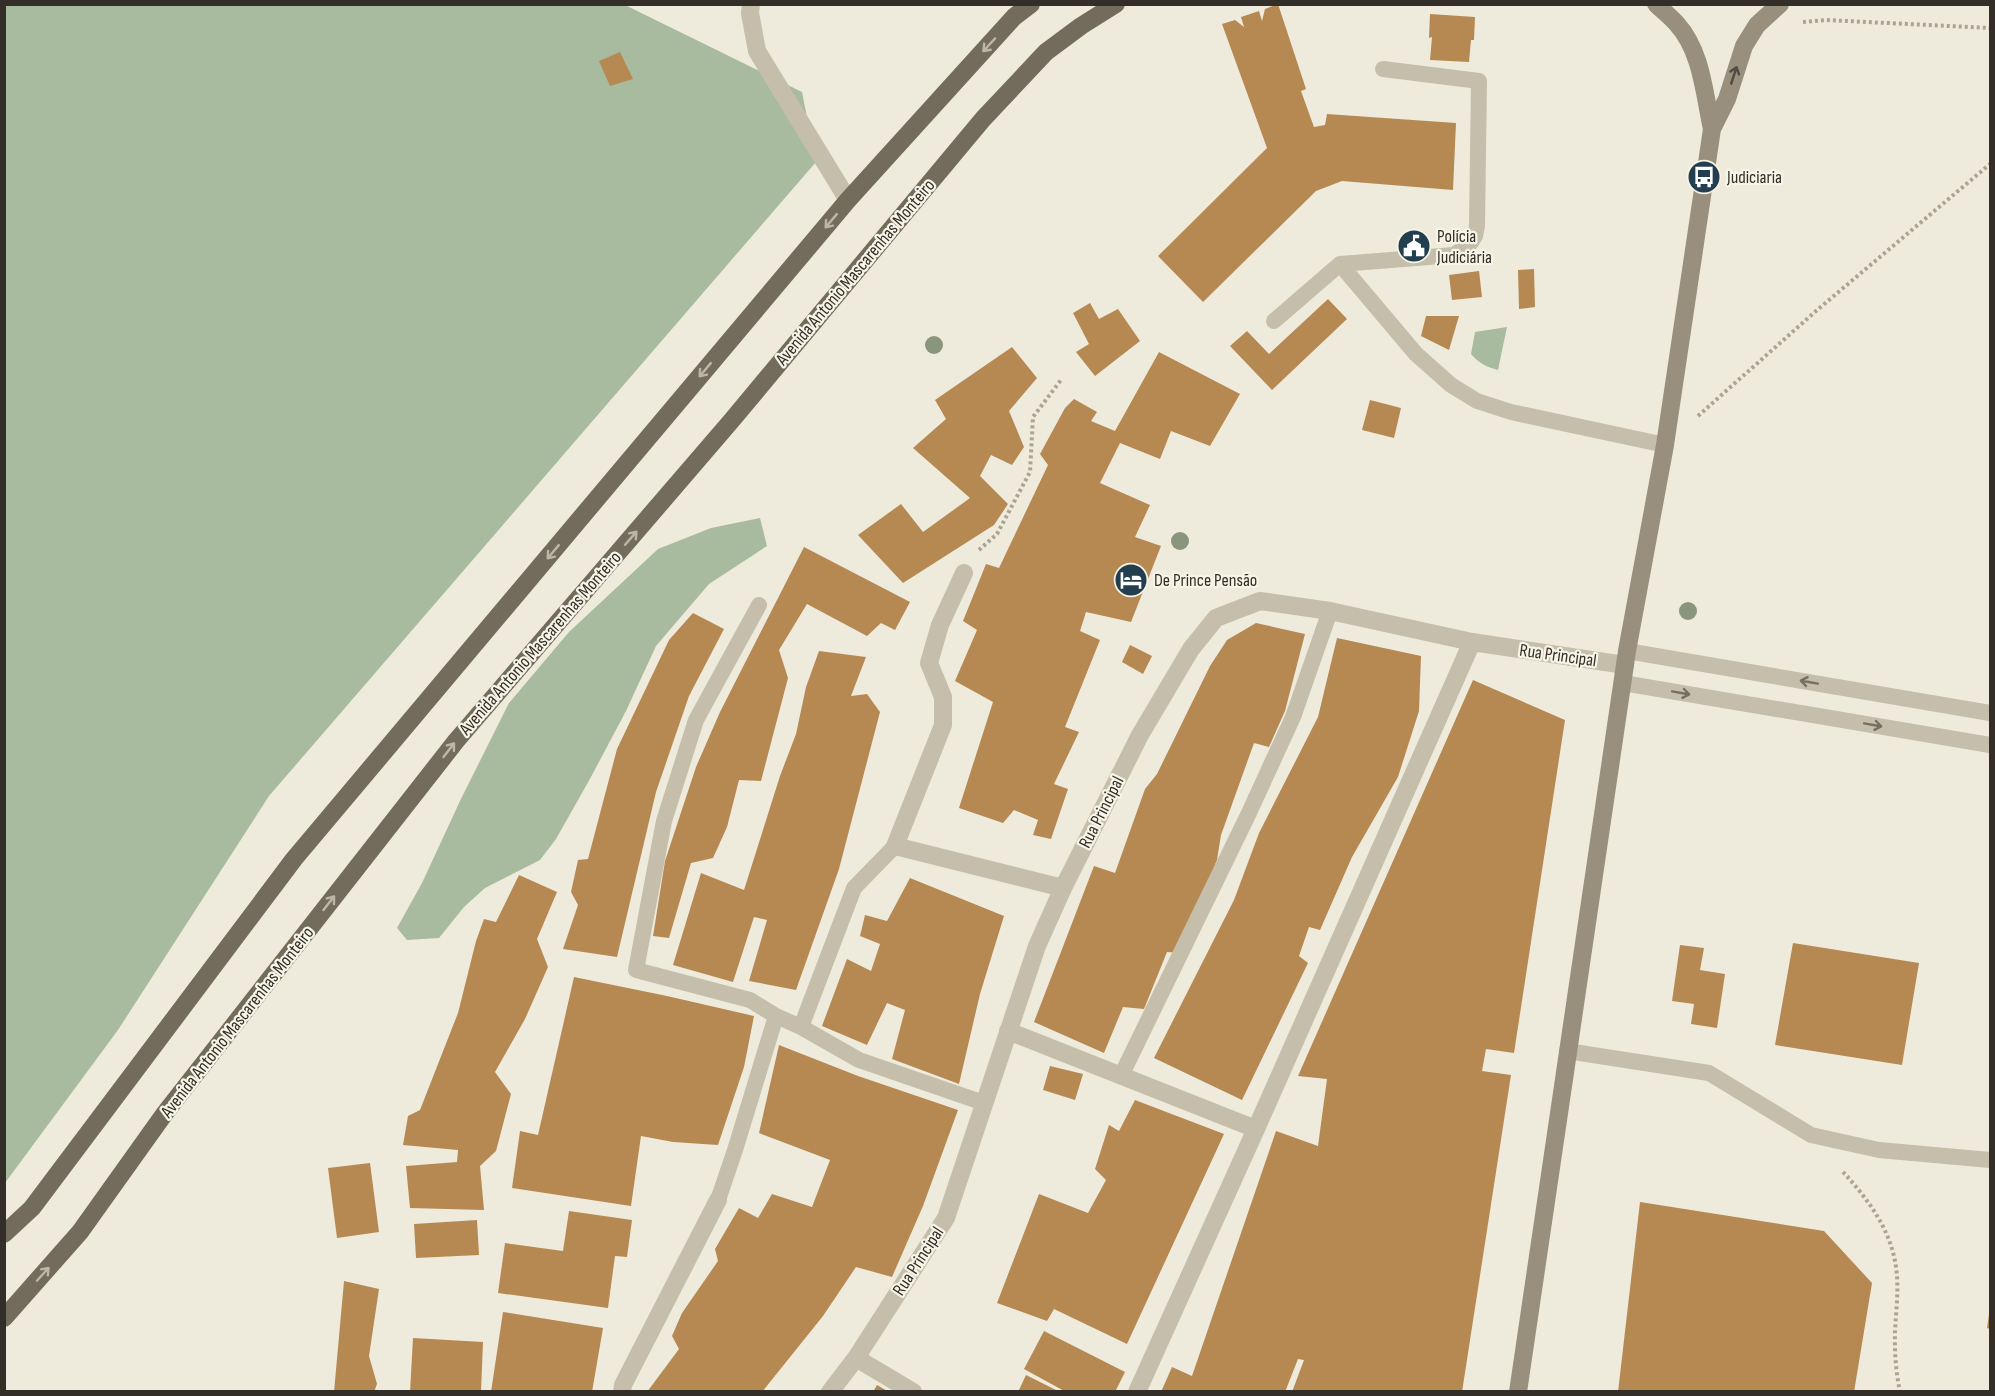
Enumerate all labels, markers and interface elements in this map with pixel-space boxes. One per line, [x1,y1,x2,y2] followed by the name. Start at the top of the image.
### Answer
[982,37,996,52] one-way arrow
[1729,66,1740,85] one-way arrow
[1686,159,1722,195] bus stop icon: Judiciaria
[1726,167,1782,188] place label: Judiciaria
[771,175,939,370] street label: Avenida Antonio Mascarenhas Monteiro
[824,213,838,228] one-way arrow
[1436,226,1492,268] place label: Polícia Judiciária
[1396,228,1432,264] public building icon: Polícia Judiciária
[698,362,712,377] one-way arrow
[624,530,637,546] one-way arrow
[546,544,559,560] one-way arrow
[454,547,626,740] street label: Avenida Antonio Mascarenhas Monteiro
[1113,562,1149,598] hotel icon: De Prince Pensão
[1154,570,1257,591] place label: De Prince Pensão
[1518,640,1598,671] street label: Rua Principal
[1799,676,1819,687] one-way arrow
[1670,688,1690,699] one-way arrow
[1863,720,1882,731] one-way arrow
[442,742,455,758] one-way arrow
[1074,773,1128,852] street label: Rua Principal
[322,896,335,912] one-way arrow
[156,923,318,1123] street label: Avenida Antonio Mascarenhas Monteiro
[888,1223,948,1300] street label: Rua Principal
[36,1267,50,1282] one-way arrow

